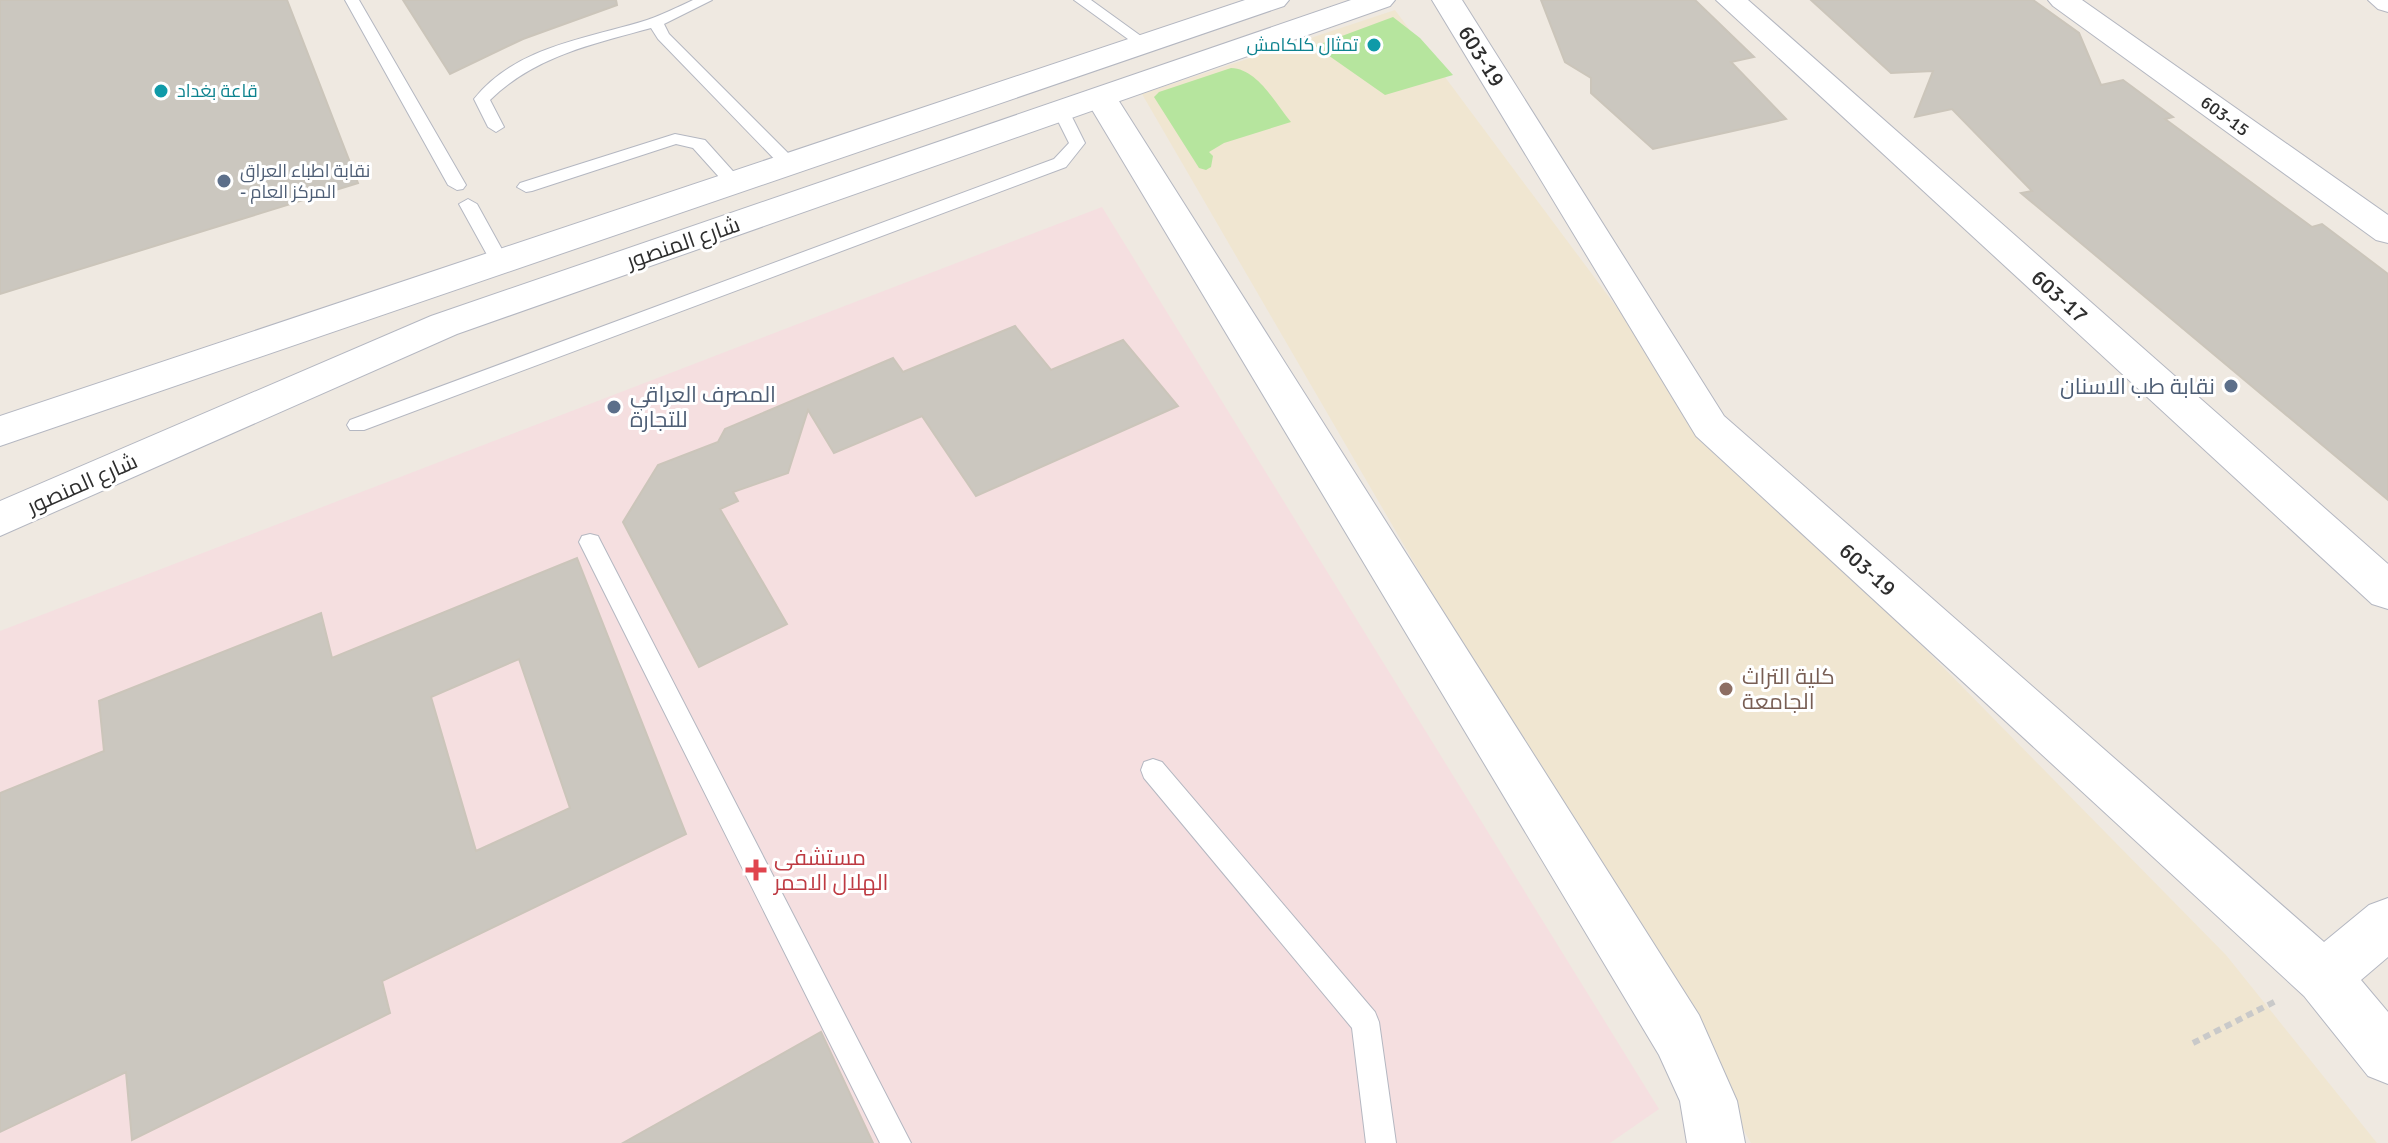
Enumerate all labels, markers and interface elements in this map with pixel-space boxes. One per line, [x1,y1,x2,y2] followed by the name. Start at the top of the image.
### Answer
[1452,21,1511,92] street label: 603-19
[1247,34,1358,56] place label: تمثال كلكامش
[1365,36,1383,54] marker: تمثال كلكامش
[177,80,258,102] place label: قاعة بغداد
[152,82,170,100] marker: قاعة بغداد
[2196,91,2254,141] street label: 603-15
[240,160,370,204] place label: نقابة اطباء العراق - المركز العام
[215,172,233,190] marker: نقابة اطباء العراق - المركز العام
[621,210,744,276] street label: شارع المنصور
[2026,264,2094,329] street label: 603-17
[2060,373,2215,400] place label: نقابة طب الاسنان
[2222,377,2240,395] marker: نقابة طب الاسنان
[630,381,776,433] place label: المصرف العراقي للتجارة
[605,398,623,416] marker: المصرف العراقي للتجارة
[21,447,142,522] street label: شارع المنصور
[1834,537,1902,602] street label: 603-19
[1742,663,1835,715] place label: كلية التراث الجامعة
[1717,680,1735,698] marker: كلية التراث الجامعة
[772,844,889,896] place label: مستشفى الهلال الاحمر
[745,859,767,881] marker: مستشفى الهلال الاحمر

